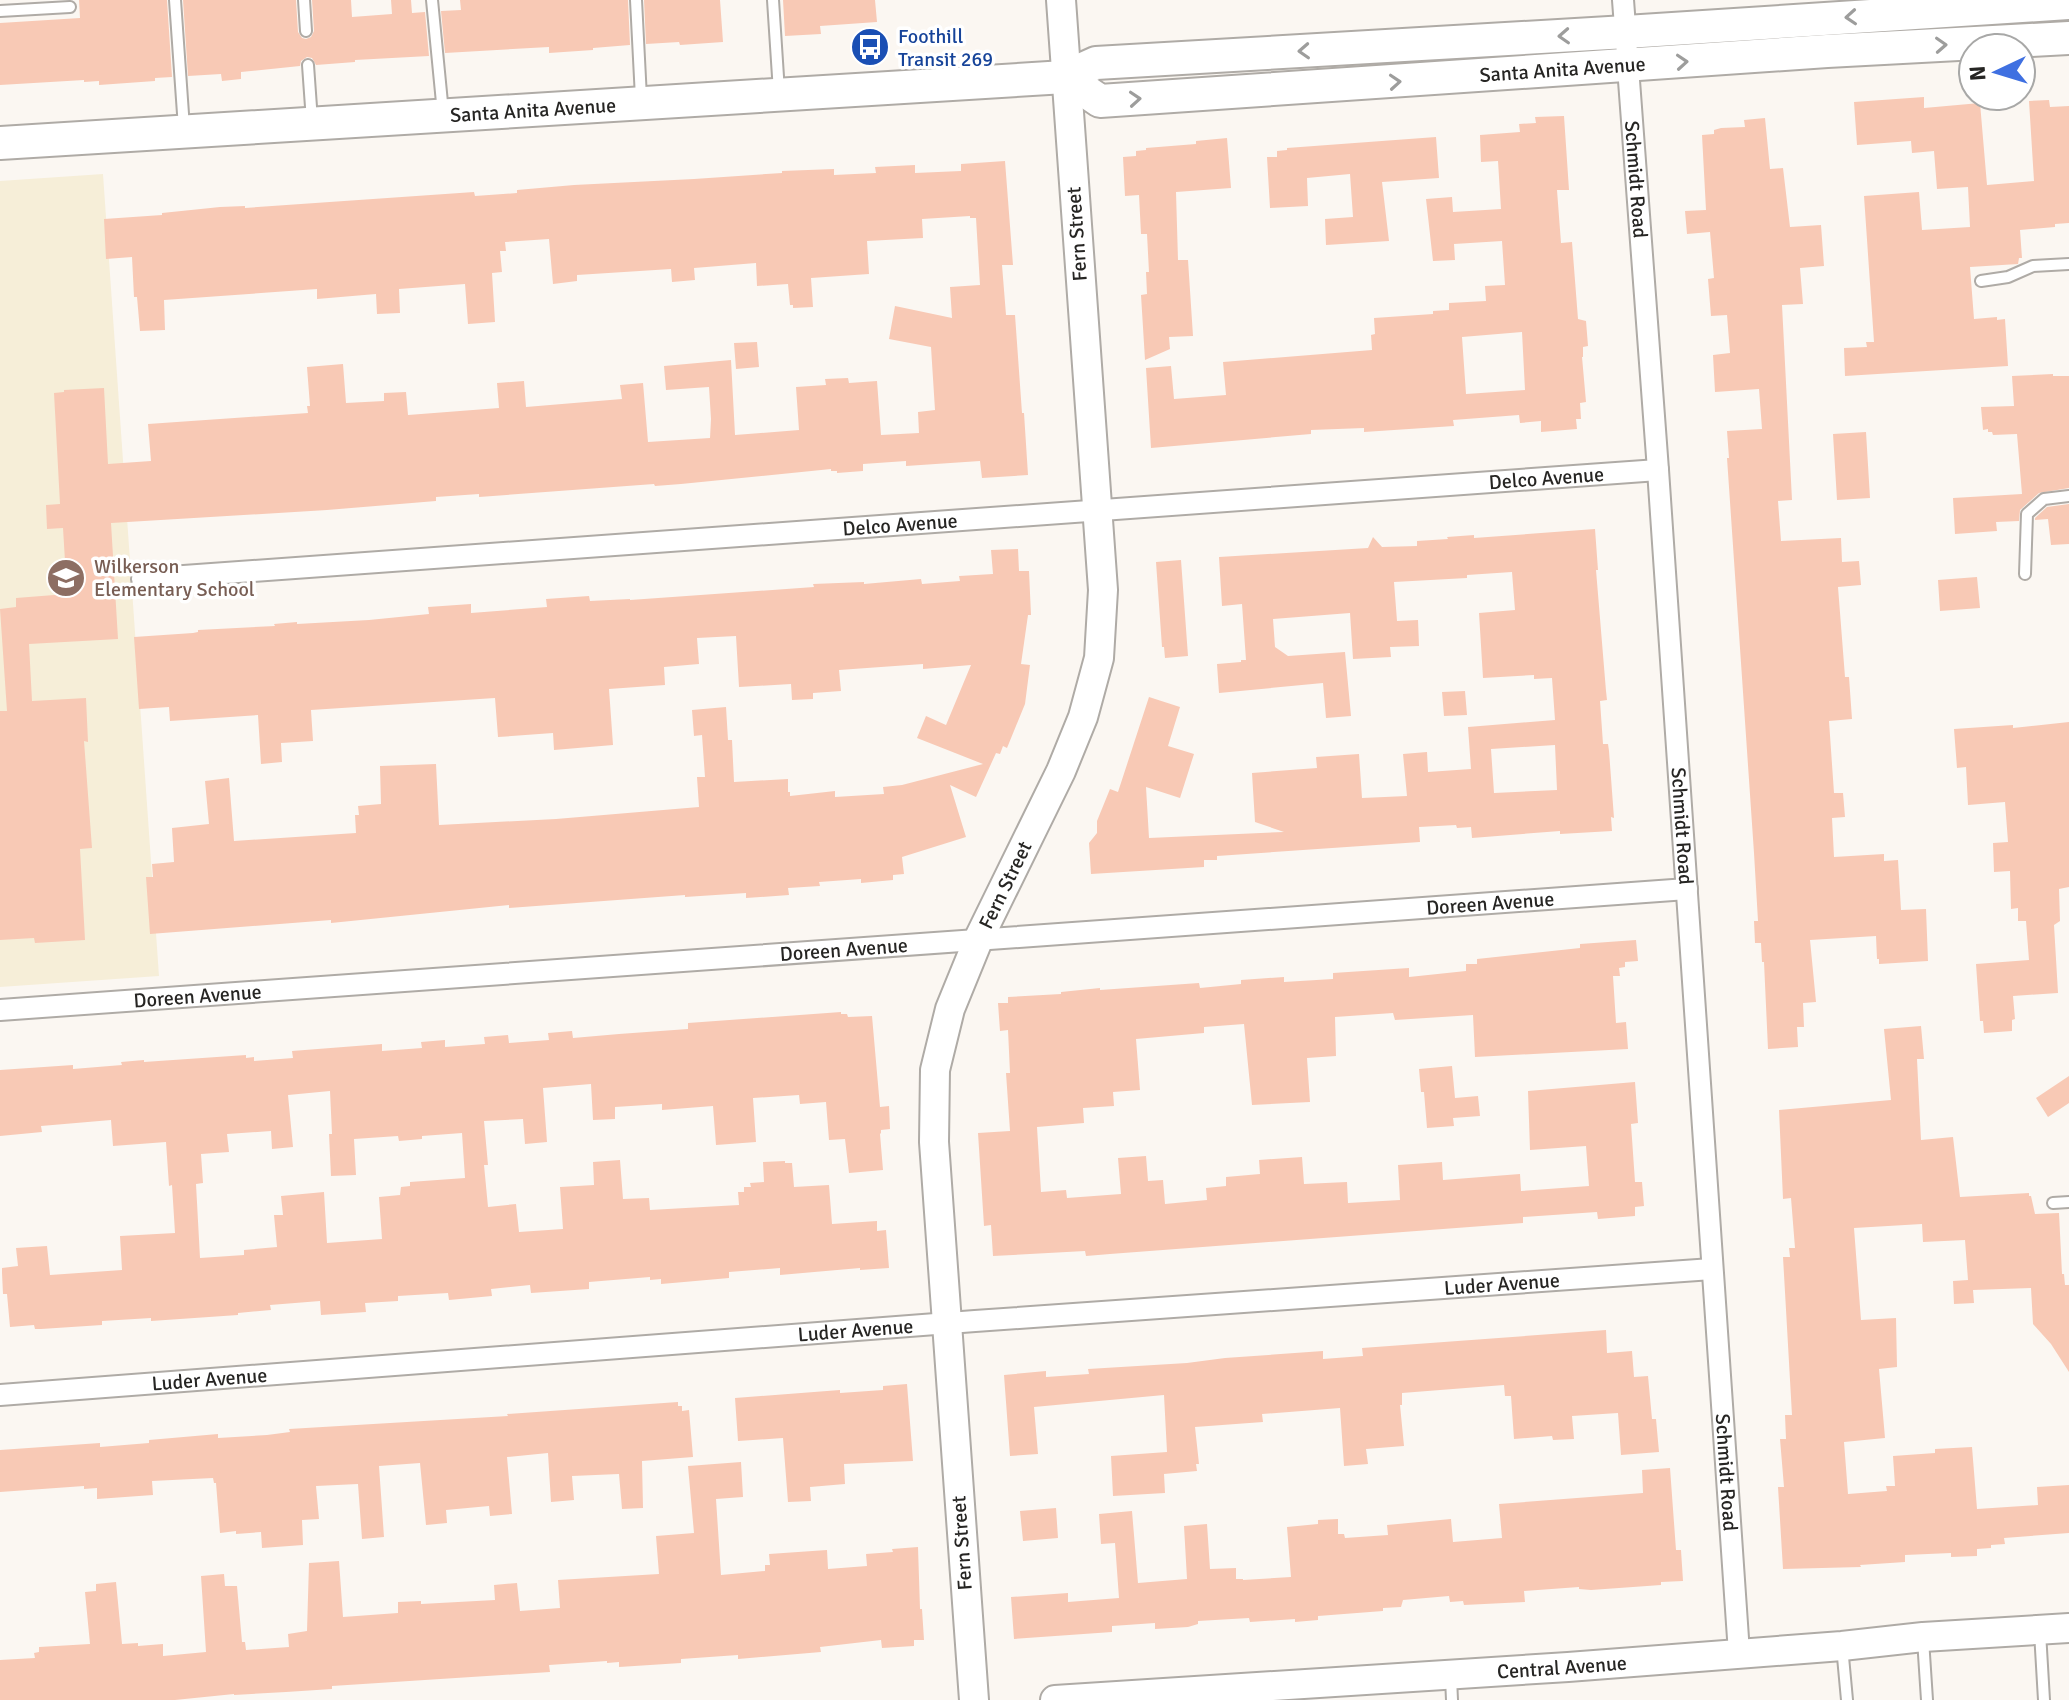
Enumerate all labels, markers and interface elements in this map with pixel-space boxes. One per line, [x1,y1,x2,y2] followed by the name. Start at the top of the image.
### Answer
[1844,9,1857,26] one-way arrow
[898,24,993,72] place label: Foothill Transit 269
[849,26,891,68] bus stop icon: Foothill Transit 269
[1557,27,1570,44] one-way arrow
[1957,32,2037,112] north arrow
[1935,37,1948,54] one-way arrow
[1298,42,1311,59] one-way arrow
[1479,51,1646,87] street label: Santa Anita Avenue
[1676,54,1689,71] one-way arrow
[1964,65,1992,82] text: N
[1389,74,1402,91] one-way arrow
[1129,91,1142,108] one-way arrow
[449,92,617,128] street label: Santa Anita Avenue
[1620,120,1653,239] street label: Schmidt Road
[1061,186,1093,282] street label: Fern Street
[1488,461,1605,495] street label: Delco Avenue
[842,508,958,541] street label: Delco Avenue
[94,554,255,602] place label: Wilkerson Elementary School
[45,557,87,599] school or university icon: Wilkerson Elementary School
[1666,766,1699,885] street label: Schmidt Road
[973,837,1037,933] street label: Fern Street
[1425,886,1555,920] street label: Doreen Avenue
[779,932,909,967] street label: Doreen Avenue
[133,979,262,1013] street label: Doreen Avenue
[1443,1267,1561,1300] street label: Luder Avenue
[797,1313,914,1347] street label: Luder Avenue
[151,1362,268,1396] street label: Luder Avenue
[1710,1413,1743,1532] street label: Schmidt Road
[946,1495,978,1591] street label: Fern Street
[1496,1650,1628,1684] street label: Central Avenue

